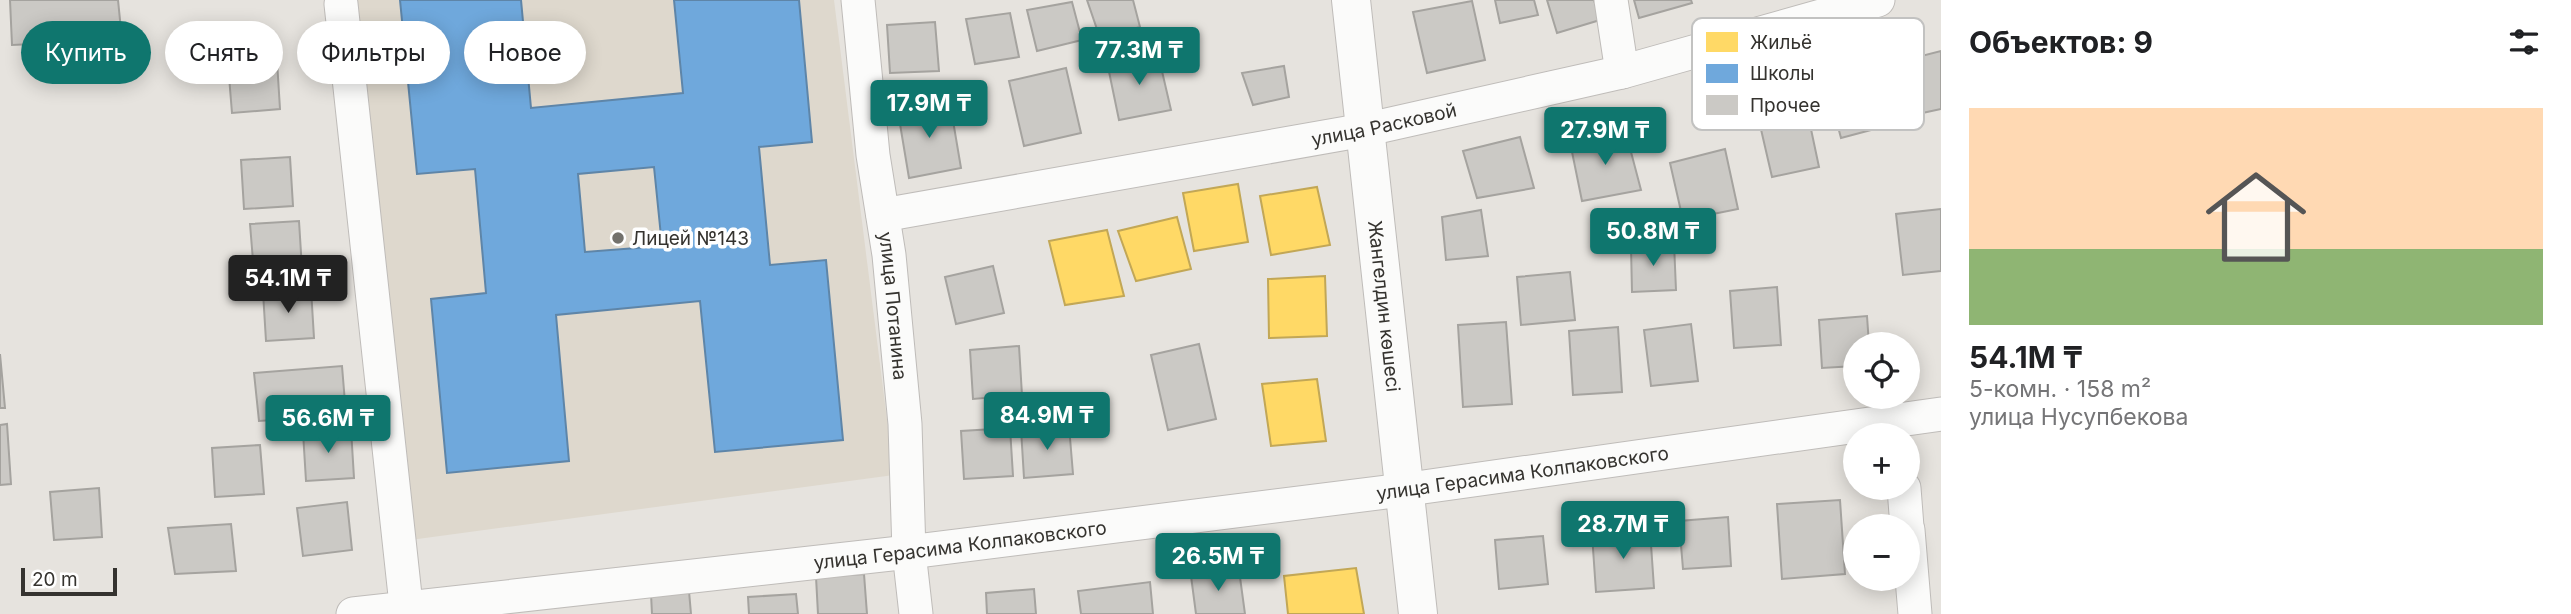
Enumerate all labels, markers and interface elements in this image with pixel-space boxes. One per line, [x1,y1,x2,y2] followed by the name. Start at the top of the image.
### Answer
[1692,18,1924,130] legend
[21,21,151,84] chip: Купить
[165,21,283,84] chip: Снять
[297,21,450,84] chip: Фильтры
[464,21,586,84] chip: Новое
[2505,23,2543,61] icon: filters
[1969,24,2153,60] text: Объектов: 9
[1074,28,1204,87] pin: 77.3M ₸
[1750,31,1812,54] text: Жильё
[1095,36,1183,64] text: 77.3M ₸
[1750,62,1814,85] text: Школы
[864,80,994,140] pin: 17.9M ₸
[887,89,971,117] text: 17.9M ₸
[1750,94,1820,117] text: Прочее
[1309,98,1459,151] street label: улица Расковой
[1540,108,1670,167] pin: 27.9M ₸
[1560,116,1650,144] text: 27.9M ₸
[2193,154,2319,280] icon: home
[1588,208,1718,268] pin: 50.8M ₸
[1606,217,1700,245] text: 50.8M ₸
[1364,219,1405,393] street label: Жангелдин көшесі
[632,227,749,250] place label: Лицей №143
[610,230,626,246] marker: Лицей №143
[874,230,912,381] street label: улица Потанина
[223,256,353,315] pin: 54.1M ₸
[244,264,332,292] text: 54.1M ₸
[1843,332,1920,591] map controls
[1843,332,1920,409] button: locate
[1969,339,2083,375] text: 54.1M ₸
[1969,375,2151,403] text: 5-комн. · 158 m²
[982,392,1112,452] pin: 84.9M ₸
[263,396,393,455] pin: 56.6M ₸
[1000,401,1094,429] text: 84.9M ₸
[1969,403,2188,431] text: улица Нусупбекова
[281,404,375,432] text: 56.6M ₸
[1843,423,1920,500] button: +
[1375,441,1670,505] street label: улица Герасима Колпаковского
[1558,502,1688,561] pin: 28.7M ₸
[1577,510,1669,538] text: 28.7M ₸
[1843,514,1920,591] button: −
[812,516,1108,574] street label: улица Герасима Колпаковского
[1153,534,1283,593] pin: 26.5M ₸
[1171,542,1265,570] text: 26.5M ₸
[21,565,117,597] scale bar
[32,568,78,591] text: 20 m

